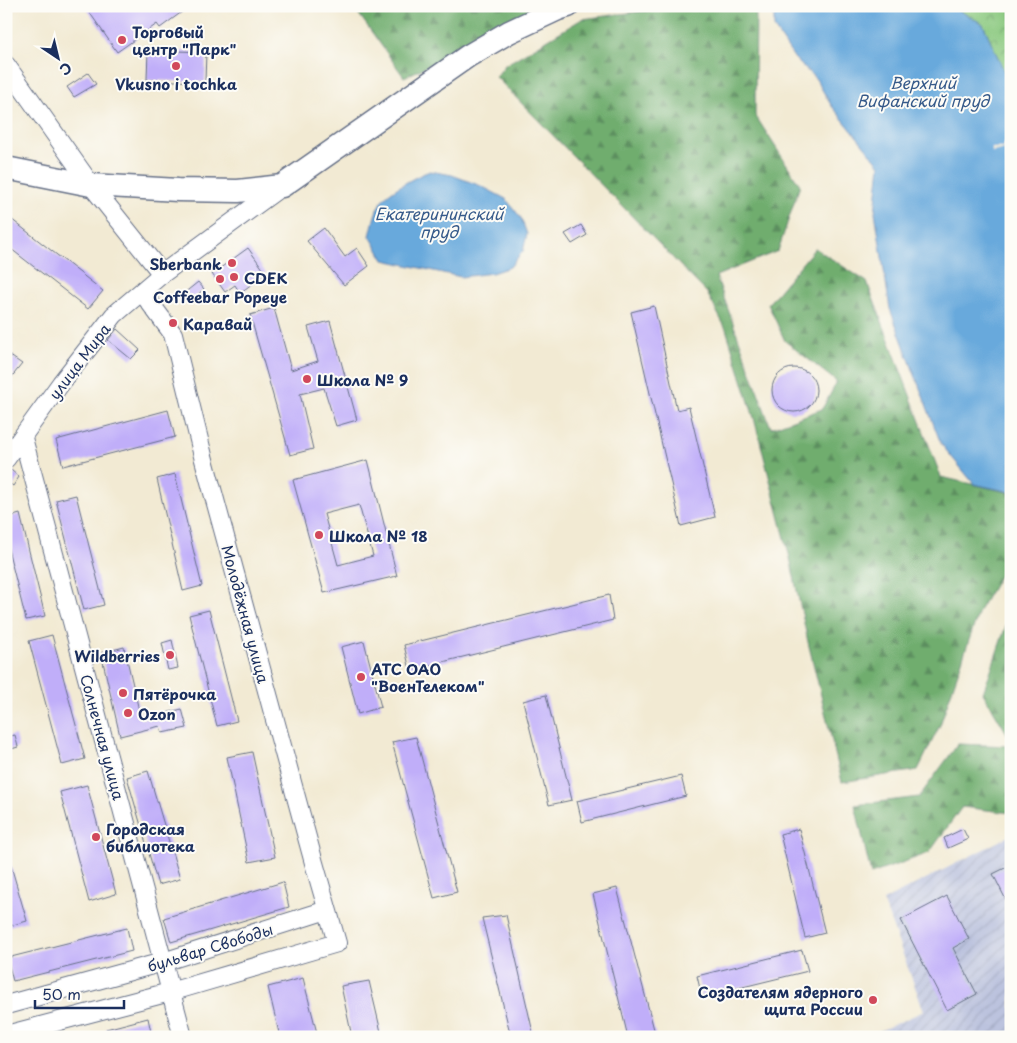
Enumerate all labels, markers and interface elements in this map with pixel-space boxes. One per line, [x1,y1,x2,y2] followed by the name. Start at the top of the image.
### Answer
[132,20,237,60] place label: Торговый центр "Парк"
[32,32,82,82] north arrow
[116,34,128,46] marker: Торговый центр "Парк"
[55,57,76,81] text: С
[170,60,182,72] marker: Vkusno i tochka
[857,70,991,112] water label: Верхний Вифанский пруд
[115,72,237,95] place label: Vkusno i tochka
[375,201,506,243] water label: Екатерининский пруд
[149,252,222,275] place label: Sberbank
[226,257,238,269] marker: Sberbank
[244,266,287,289] place label: CDEK
[228,271,240,283] marker: CDEK
[214,273,226,285] marker: Coffeebar Popeye
[153,285,287,308] place label: Coffeebar Popeye
[183,312,252,335] place label: Каравай
[167,317,179,329] marker: Каравай
[43,318,116,404] street label: улица Мира
[317,368,408,391] place label: Школа № 9
[301,373,313,385] marker: Школа № 9
[329,524,428,547] place label: Школа № 18
[313,529,325,541] marker: Школа № 18
[216,542,276,686] street label: Молодёжная улица
[74,644,160,667] place label: Wildberries
[164,649,176,661] marker: Wildberries
[370,657,485,697] place label: АТС ОАО "ВоенТелеком"
[355,671,367,683] marker: АТС ОАО "ВоенТелеком"
[75,672,131,803] street label: Солнечная улица
[133,682,217,705] place label: Пятёрочка
[117,687,129,699] marker: Пятёрочка
[138,702,176,725] place label: Ozon
[122,707,134,719] marker: Ozon
[106,817,195,857] place label: Городская библиотека
[90,831,102,843] marker: Городская библиотека
[144,917,276,977] street label: бульвар Свободы
[35,978,124,1010] scale bar
[698,980,863,1020] place label: Создателям ядерного щита России
[42,982,81,1005] text: 50 m
[867,994,879,1006] marker: Создателям ядерного щита России

